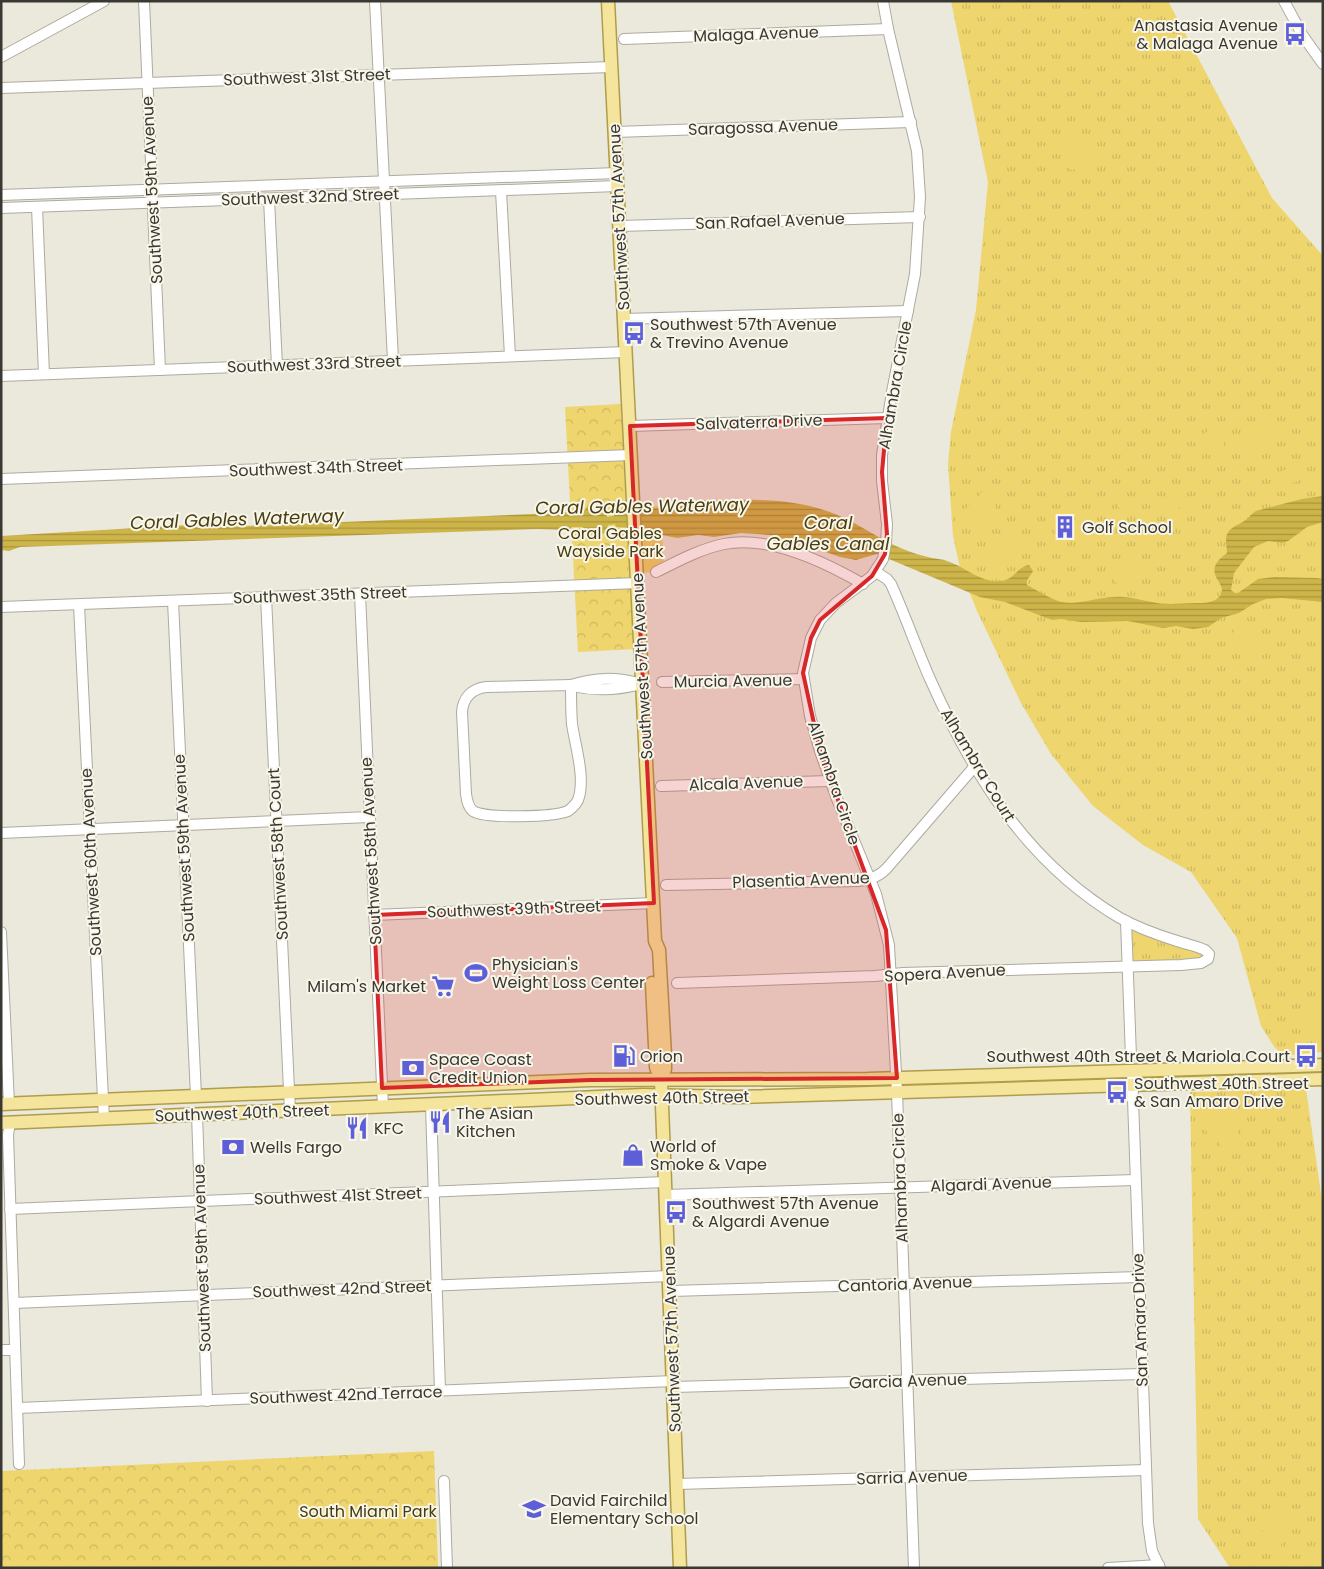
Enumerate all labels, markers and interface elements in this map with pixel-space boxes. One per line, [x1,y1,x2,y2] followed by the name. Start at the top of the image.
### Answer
[1134,14,1278,55] place label: Anastasia Avenue & Malaga Avenue
[693,20,819,48] street label: Malaga Avenue
[1282,21,1308,47] bus stop icon: Anastasia Avenue & Malaga Avenue
[223,63,391,91] street label: Southwest 31st Street
[136,95,168,284] street label: Southwest 59th Avenue
[688,113,838,141] street label: Saragossa Avenue
[603,123,635,311] street label: Southwest 57th Avenue
[221,182,400,212] street label: Southwest 32nd Street
[695,207,845,235] street label: San Rafael Avenue
[650,313,837,354] place label: Southwest 57th Avenue & Trevino Avenue
[872,319,918,451] street label: Alhambra Circle
[621,320,647,346] bus stop icon: Southwest 57th Avenue & Trevino Avenue
[227,349,402,379] street label: Southwest 33rd Street
[695,408,823,436] street label: Salvaterra Drive
[229,453,404,483] street label: Southwest 34th Street
[535,492,750,520] water label: Coral Gables Waterway
[130,503,345,535] water label: Coral Gables Waterway
[767,510,890,556] water label: Coral Gables Canal
[1052,514,1078,540] building icon: Golf School
[1082,516,1172,539] place label: Golf School
[556,522,664,563] park label: Coral Gables Wayside Park
[626,572,658,760] street label: Southwest 57th Avenue
[233,580,408,610] street label: Southwest 35th Street
[673,668,793,694] street label: Murcia Avenue
[935,704,1021,826] street label: Alhambra Court
[802,718,866,848] street label: Alhambra Circle
[168,753,200,942] street label: Southwest 59th Avenue
[355,756,387,945] street label: Southwest 58th Avenue
[75,767,107,957] street label: Southwest 60th Avenue
[262,767,294,941] street label: Southwest 58th Court
[688,770,804,796] street label: Alcala Avenue
[732,866,870,894] street label: Plasentia Avenue
[427,894,602,924] street label: Southwest 39th Street
[492,953,645,994] place label: Physician's Weight Loss Center
[884,958,1006,988] street label: Sopera Avenue
[463,960,489,986] sports icon: Physician's Weight Loss Center
[430,973,456,999] supermarket icon: Milam's Market
[307,975,426,998] place label: Milam's Market
[611,1043,637,1069] fuel station icon: Orion
[1293,1043,1319,1069] bus stop icon: Southwest 40th Street & Mariola Court
[640,1045,683,1068] place label: Orion
[987,1045,1290,1068] place label: Southwest 40th Street & Mariola Court
[429,1048,532,1089] place label: Space Coast Credit Union
[400,1055,426,1081] bank icon: Space Coast Credit Union
[1134,1072,1309,1113] place label: Southwest 40th Street & San Amaro Drive
[1104,1079,1130,1105] bus stop icon: Southwest 40th Street & San Amaro Drive
[574,1085,750,1111] street label: Southwest 40th Street
[154,1098,330,1128] street label: Southwest 40th Street
[456,1102,533,1143] place label: The Asian Kitchen
[427,1109,453,1135] restaurant icon: The Asian Kitchen
[886,1113,914,1243] street label: Alhambra Circle
[344,1115,370,1141] restaurant icon: KFC
[374,1117,404,1140] place label: KFC
[220,1134,246,1160] bank icon: Wells Fargo
[650,1135,767,1176] place label: World of Smoke & Vape
[250,1136,342,1159] place label: Wells Fargo
[620,1142,646,1168] shop icon: World of Smoke & Vape
[187,1164,217,1352] street label: Southwest 59th Avenue
[930,1170,1052,1198] street label: Algardi Avenue
[254,1182,422,1210] street label: Southwest 41st Street
[692,1192,879,1233] place label: Southwest 57th Avenue & Algardi Avenue
[663,1199,689,1225] bus stop icon: Southwest 57th Avenue & Algardi Avenue
[657,1245,687,1433] street label: Southwest 57th Avenue
[1126,1253,1154,1387] street label: San Amaro Drive
[837,1270,973,1298] street label: Cantoria Avenue
[252,1274,432,1304] street label: Southwest 42nd Street
[849,1367,967,1395] street label: Garcia Avenue
[249,1380,443,1410] street label: Southwest 42nd Terrace
[856,1464,968,1490] street label: Sarria Avenue
[550,1489,698,1530] place label: David Fairchild Elementary School
[521,1496,547,1522] school or university icon: David Fairchild Elementary School
[299,1500,438,1523] park label: South Miami Park

